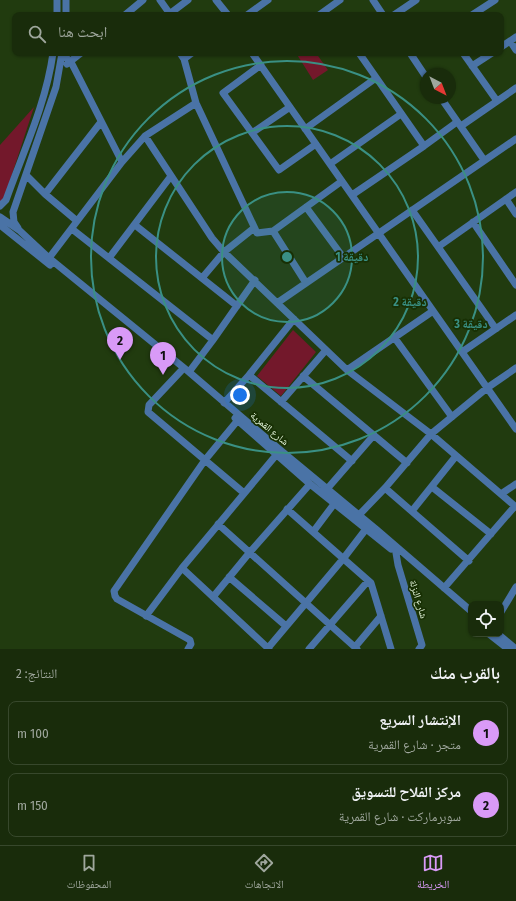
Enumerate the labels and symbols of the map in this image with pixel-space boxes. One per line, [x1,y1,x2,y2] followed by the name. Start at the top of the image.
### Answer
[420,68,456,104] north arrow
[280,250,294,264] centre of rings
[336,250,368,264] text: 1 دقيقة
[392,295,427,309] text: 2 دقيقة
[453,317,488,331] text: 3 دقيقة
[107,327,133,360] pin: 2
[150,342,176,375] pin: 1
[230,385,250,405] your location
[248,409,291,448] street label: شارع القمرية
[407,579,430,620] street label: شارع النزلة

